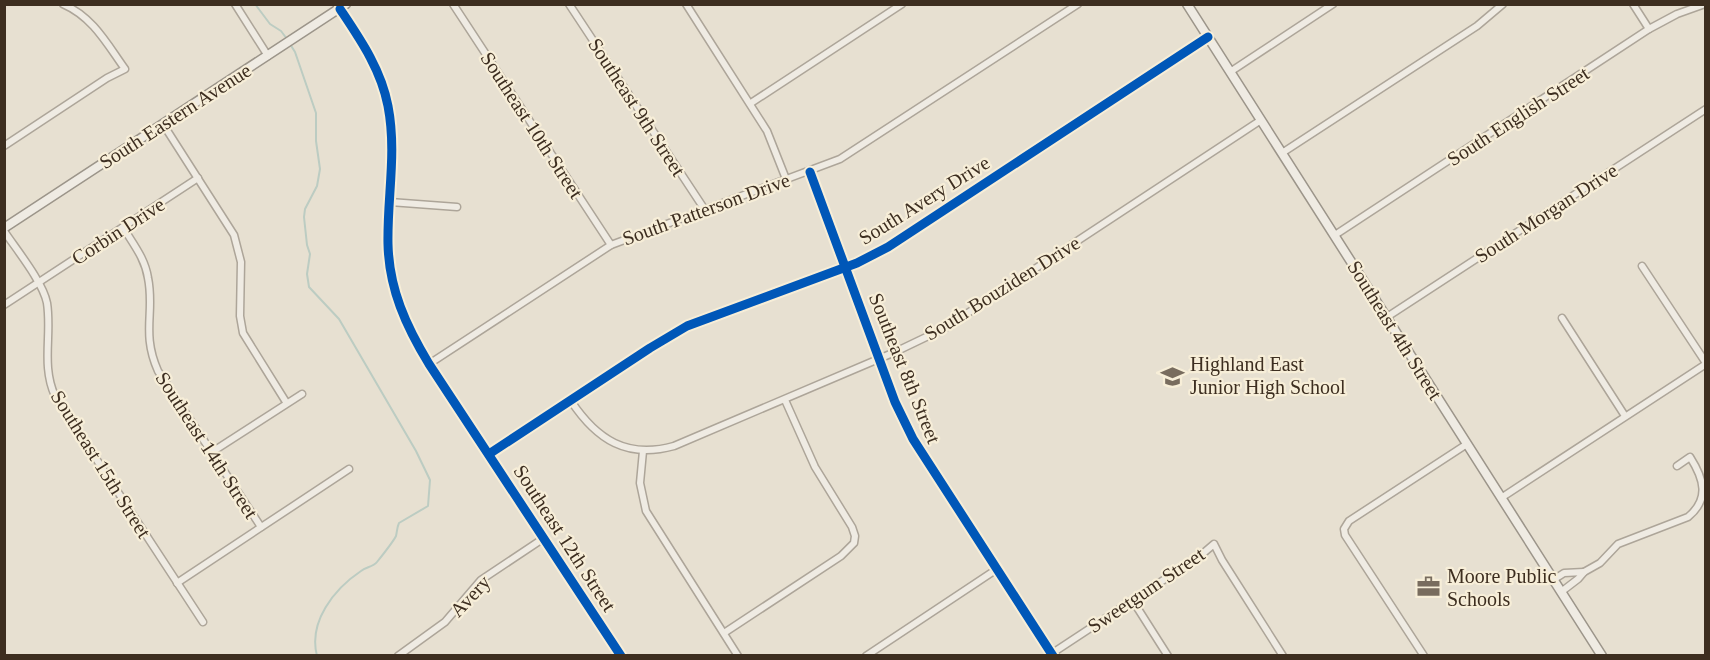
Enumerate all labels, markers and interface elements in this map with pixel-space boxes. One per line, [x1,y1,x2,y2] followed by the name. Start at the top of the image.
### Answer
[584,34,690,180] street label: Southeast 9th Street
[476,48,588,203] street label: Southeast 10th Street
[95,59,255,173] street label: South Eastern Avenue
[1443,62,1594,171] street label: South English Street
[855,151,994,250] street label: South Avery Drive
[1471,159,1622,268] street label: South Morgan Drive
[619,168,793,250] street label: South Patterson Drive
[68,193,169,269] street label: Corbin Drive
[920,231,1084,345] street label: South Bouziden Drive
[1343,256,1447,404] street label: Southeast 4th Street
[865,290,945,447] street label: Southeast 8th Street
[1190,353,1346,399] place label: Highland East Junior High School
[1159,363,1185,389] school or university icon: Highland East Junior High School
[151,368,263,523] street label: Southeast 14th Street
[47,386,156,542] street label: Southeast 15th Street
[509,461,621,616] street label: Southeast 12th Street
[1083,543,1209,638] street label: Sweetgum Street
[1447,565,1557,610] place label: Moore Public Schools
[445,571,495,622] street label: Avery
[1416,574,1442,600] office icon: Moore Public Schools

